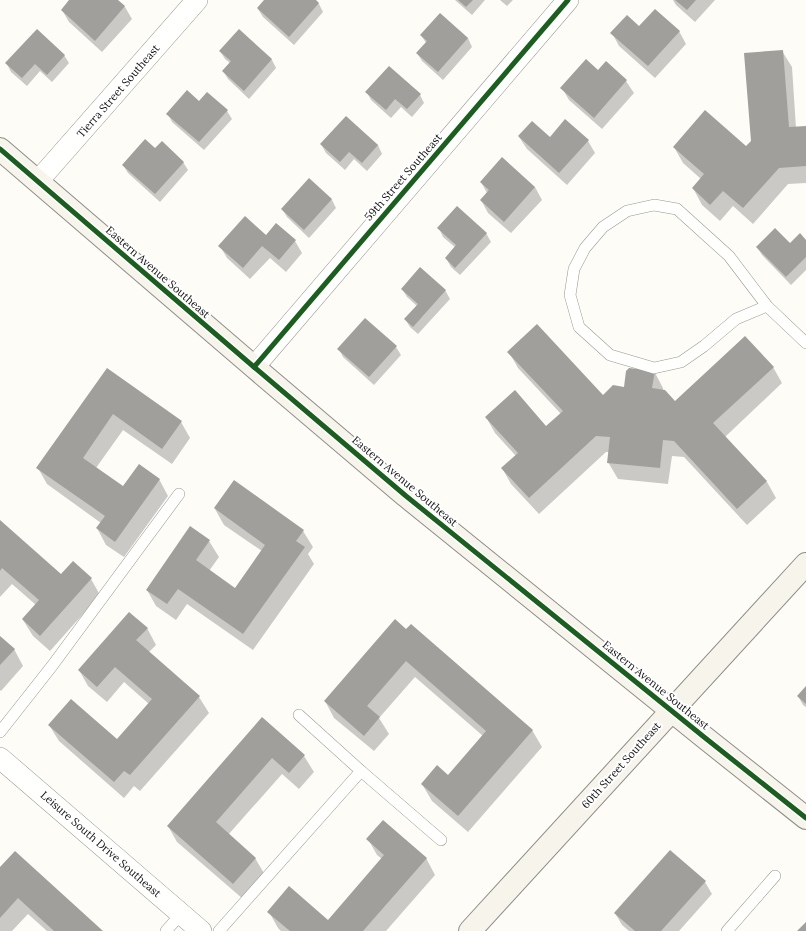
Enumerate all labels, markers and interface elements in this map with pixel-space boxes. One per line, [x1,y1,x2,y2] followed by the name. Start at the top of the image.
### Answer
[74,41,163,141] street label: Tierra Street Southeast
[361,130,445,224] street label: 59th Street Southeast
[103,223,214,322] street label: Eastern Avenue Southeast
[349,433,461,530] street label: Eastern Avenue Southeast
[600,638,713,733] street label: Eastern Avenue Southeast
[578,718,664,811] street label: 60th Street Southeast
[38,788,165,901] street label: Leisure South Drive Southeast

